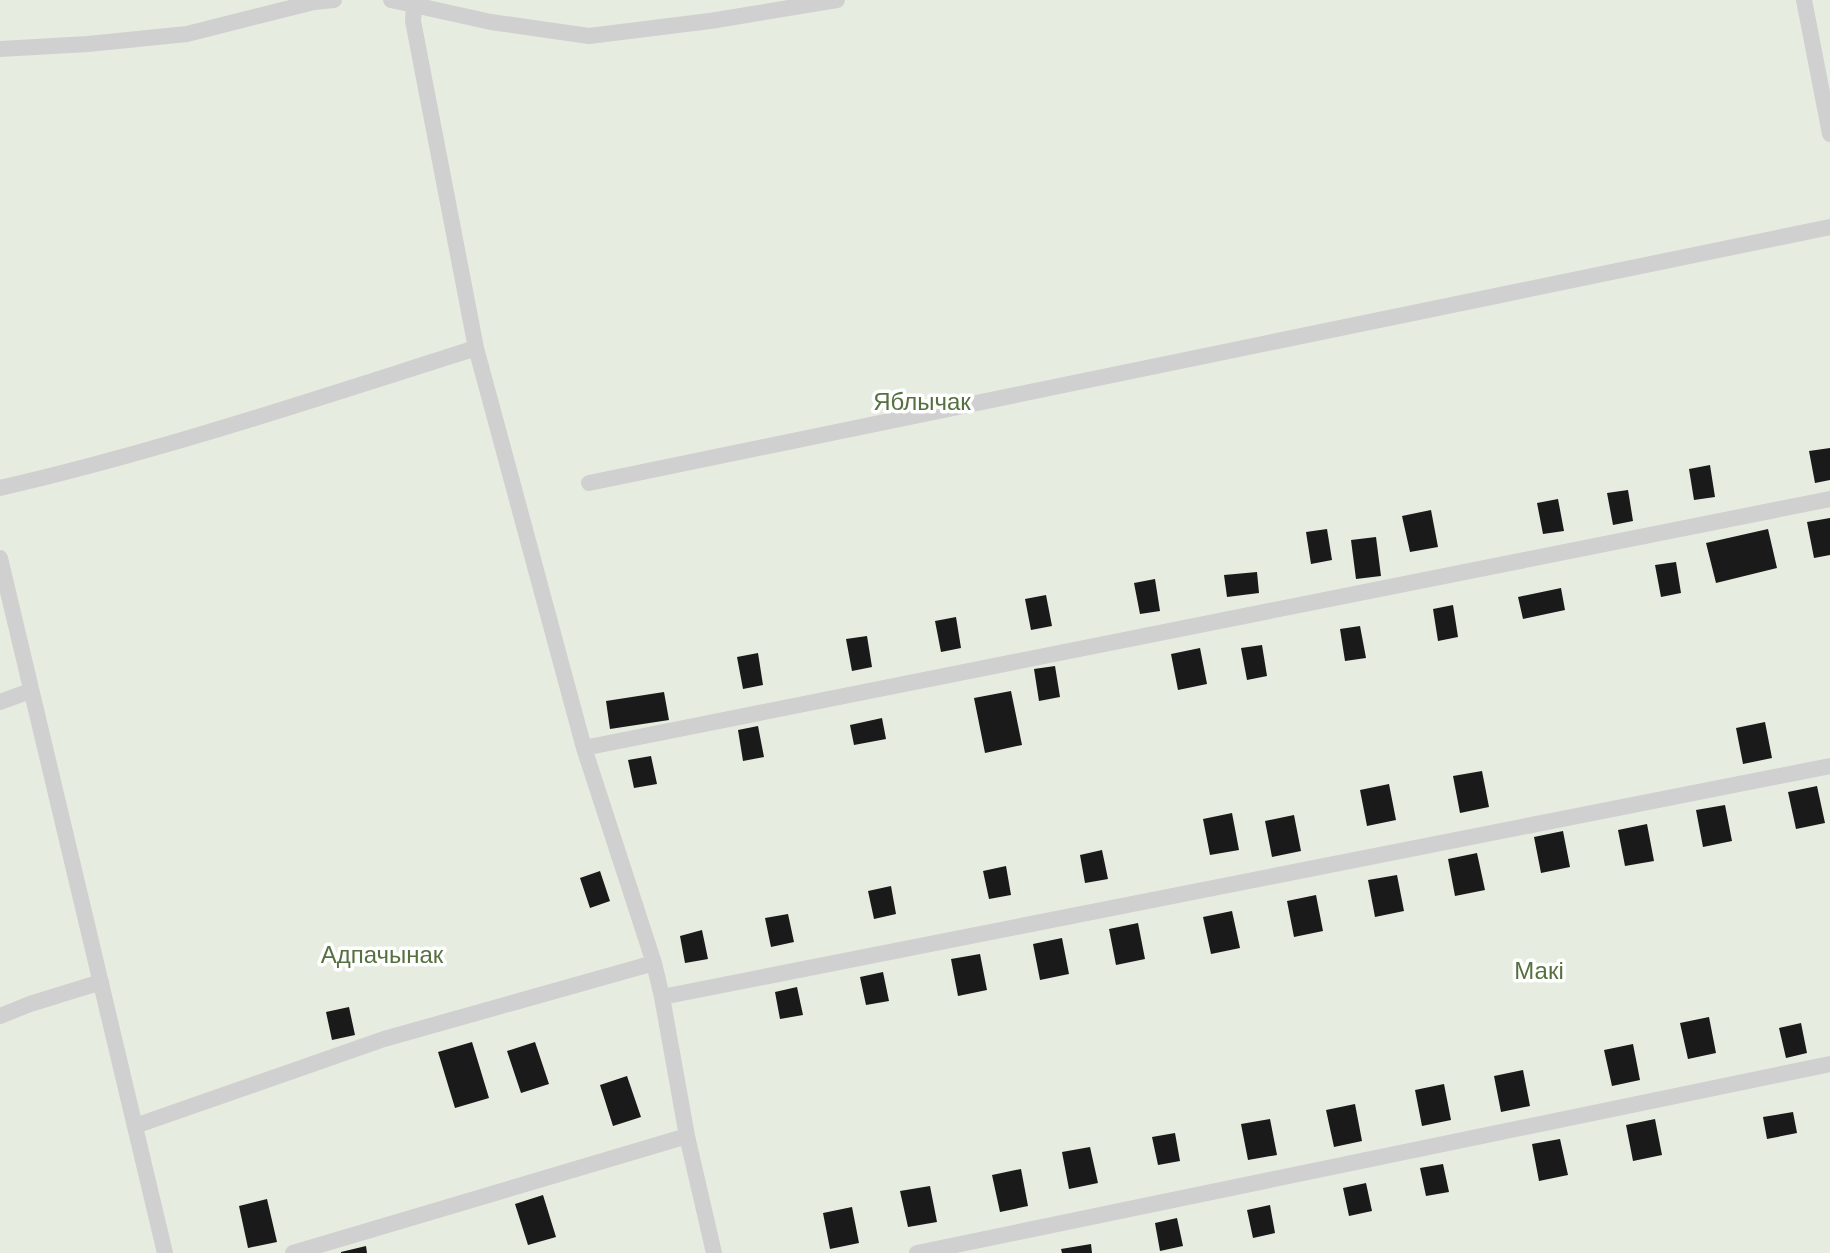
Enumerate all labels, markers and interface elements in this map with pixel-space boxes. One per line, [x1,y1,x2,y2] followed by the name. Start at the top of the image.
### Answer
[873,386,971,417] park label: Яблычак
[321,939,444,970] park label: Адпачынак
[1514,955,1564,986] park label: Макі

